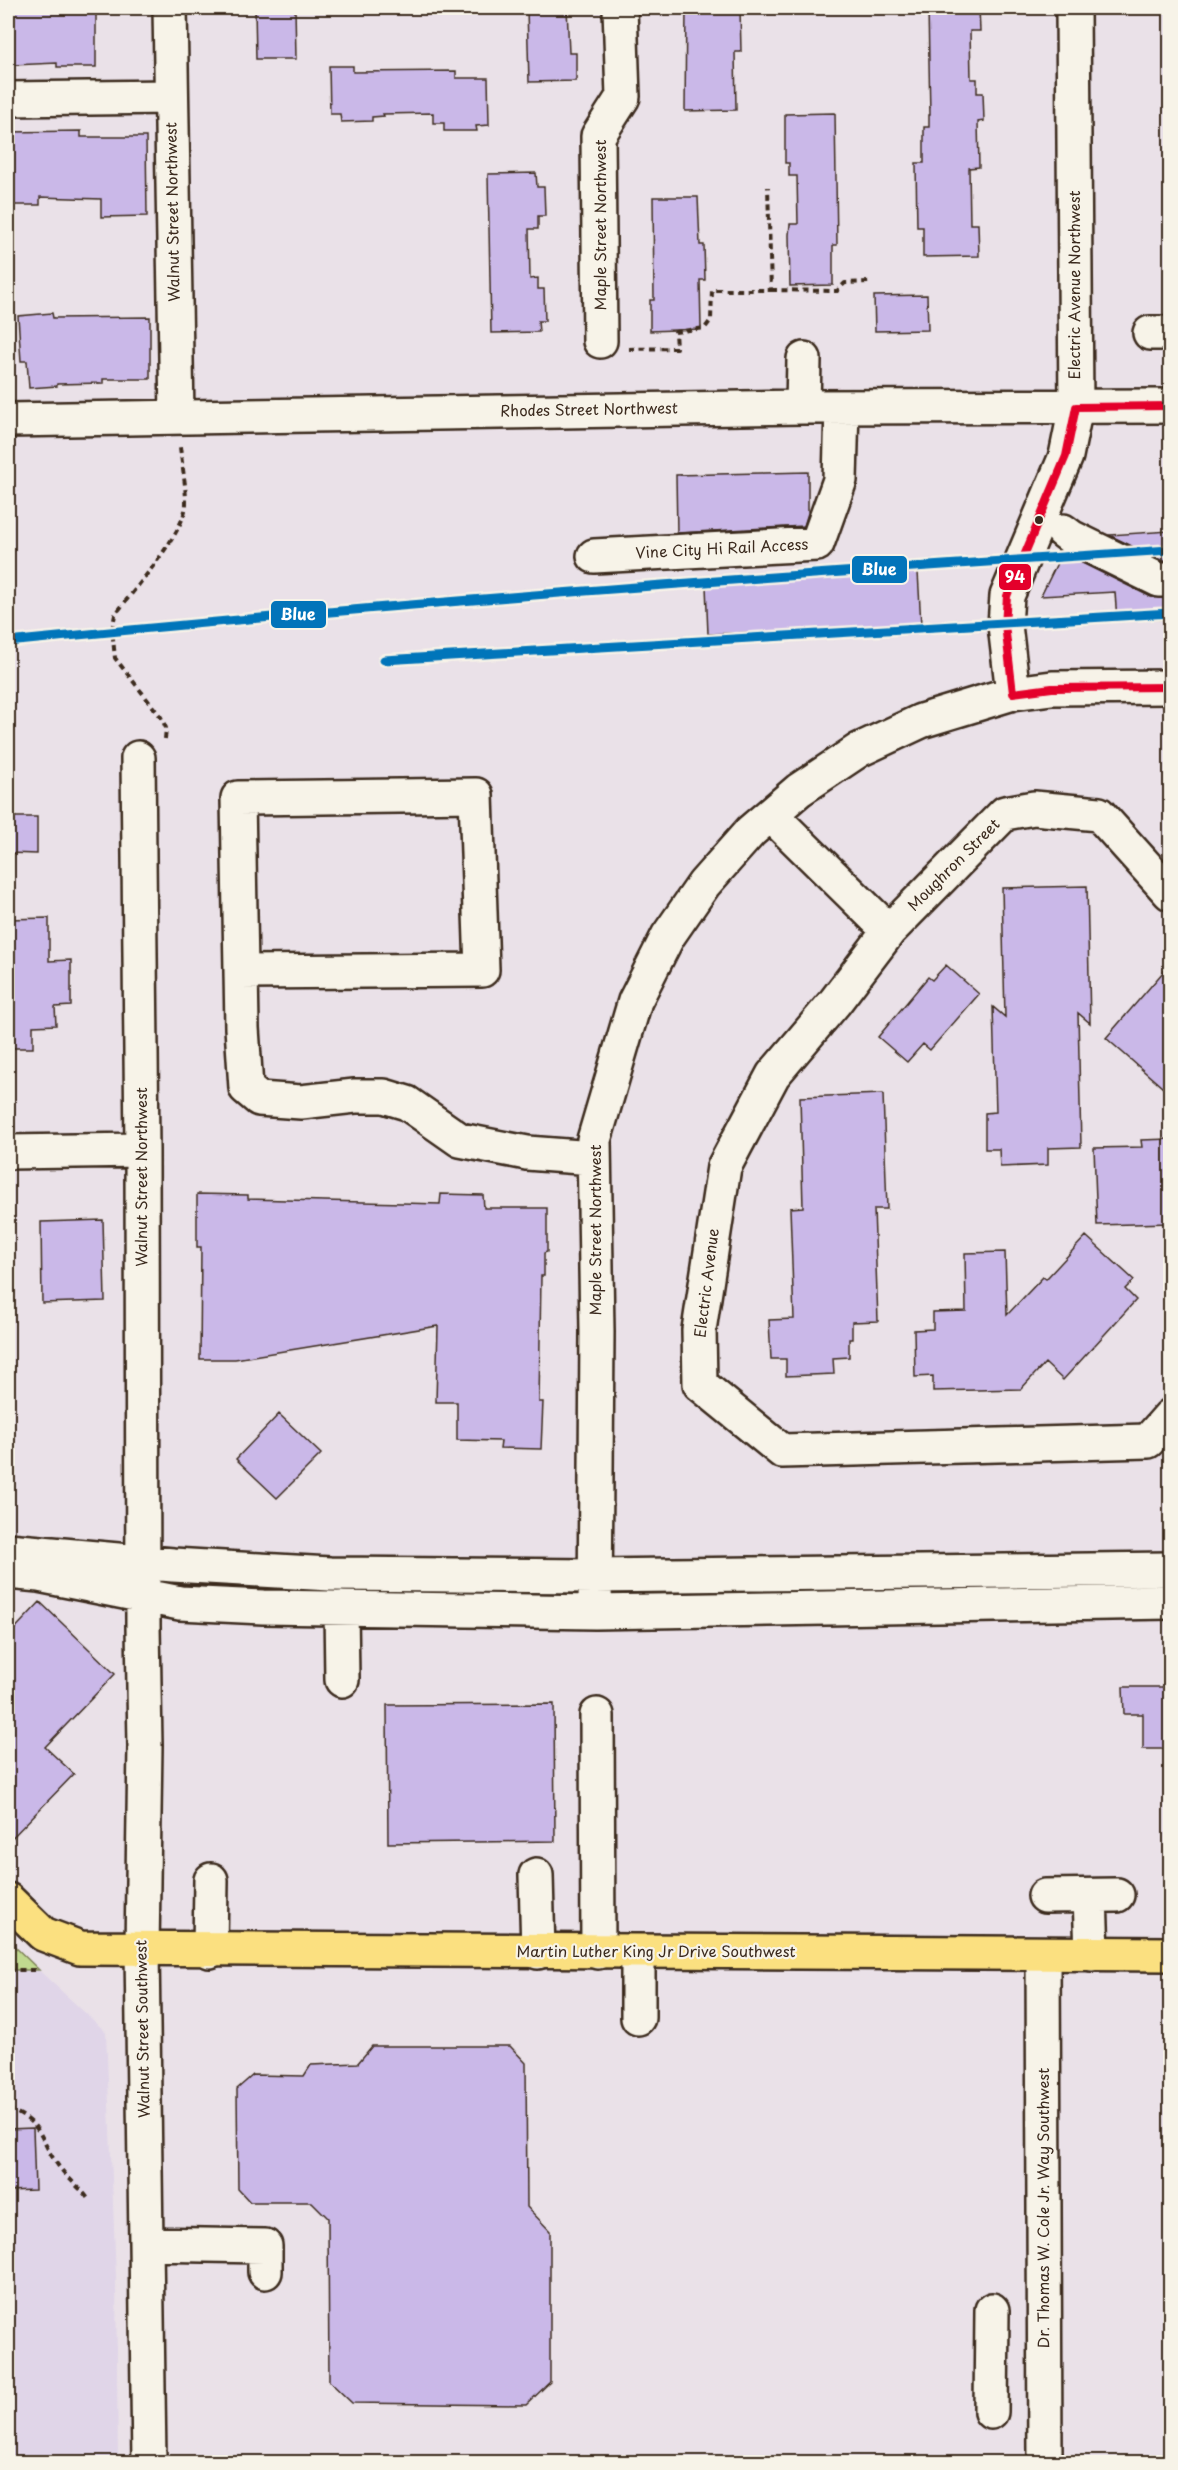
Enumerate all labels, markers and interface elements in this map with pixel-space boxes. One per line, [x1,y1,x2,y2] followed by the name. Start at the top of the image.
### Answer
[158,122,185,302] street label: Walnut Street Northwest
[588,140,611,310] street label: Maple Street Northwest
[1062,190,1085,380] street label: Electric Avenue Northwest
[500,395,678,422] street label: Rhodes Street Northwest
[1033,514,1045,526] unlabelled marker
[635,531,809,564] street label: Vine City Hi Rail Access
[851,555,908,584] line badge: Blue
[861,556,897,580] text: Blue
[998,563,1032,591] line badge: 94
[1005,564,1025,588] text: 94
[270,600,327,629] line badge: Blue
[280,601,316,625] text: Blue
[901,812,1004,915] street label: Moughron Street
[129,1087,152,1267] street label: Walnut Street Northwest
[583,1145,606,1315] street label: Maple Street Northwest
[687,1227,724,1339] street label: Electric Avenue
[517,1939,796,1962] street label: Martin Luther King Jr Drive Southwest
[128,1940,155,2118] street label: Walnut Street Southwest
[1031,2068,1054,2348] street label: Dr. Thomas W. Cole Jr. Way Southwest

